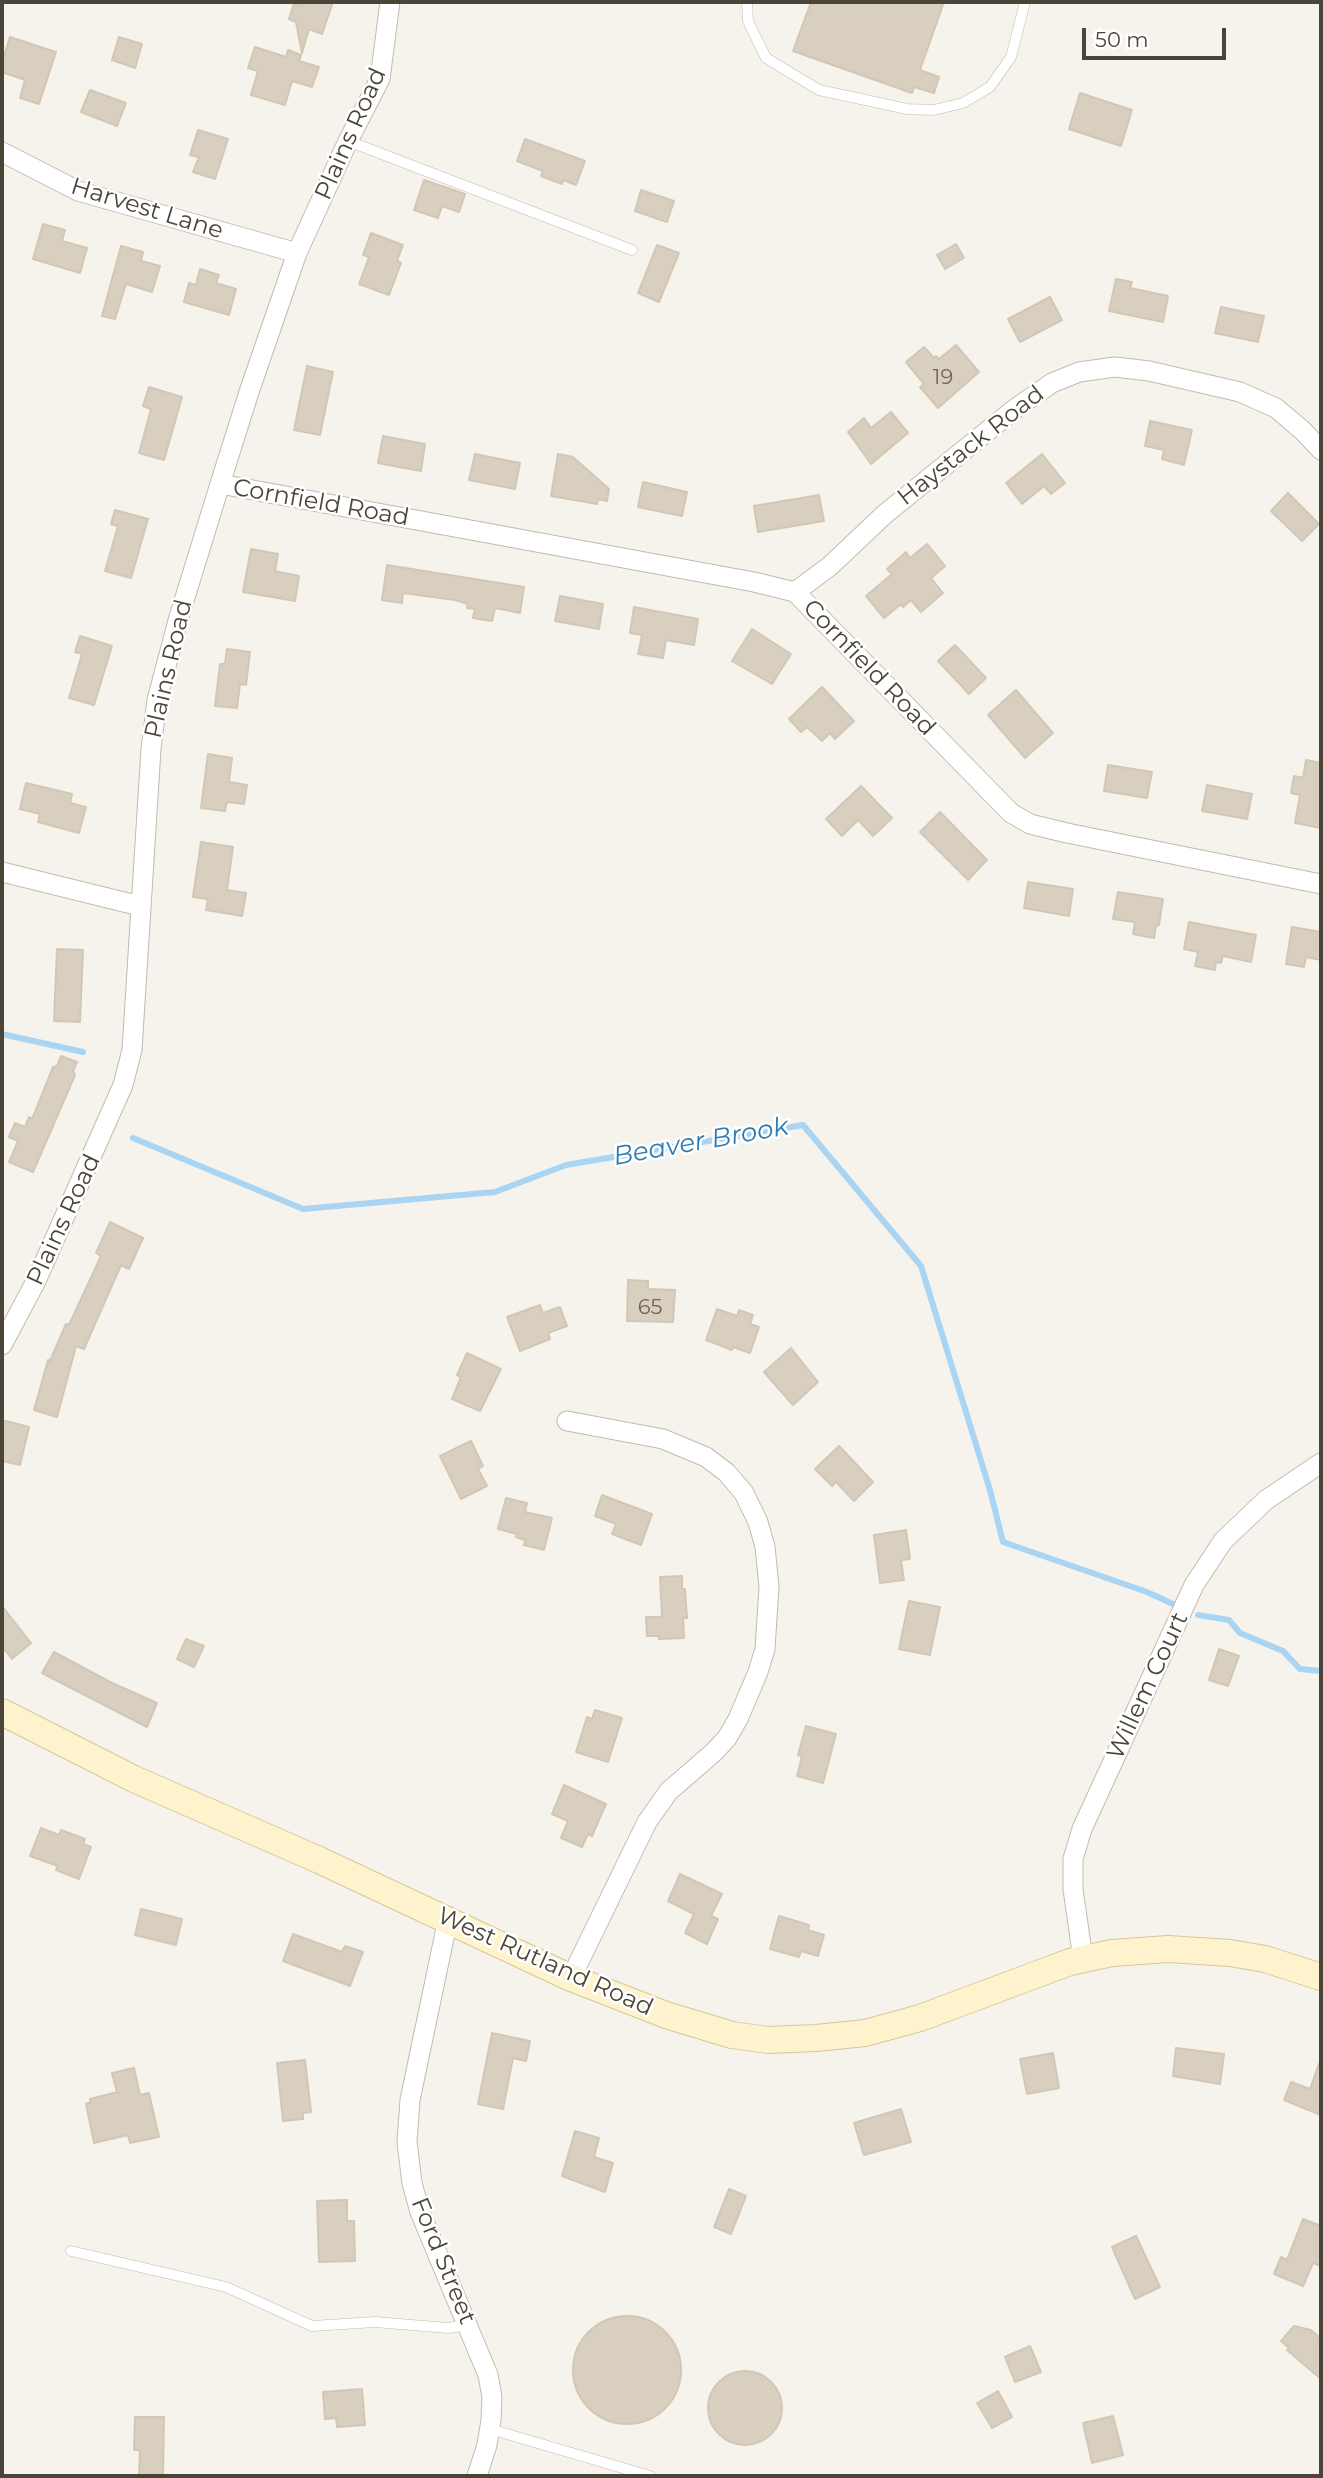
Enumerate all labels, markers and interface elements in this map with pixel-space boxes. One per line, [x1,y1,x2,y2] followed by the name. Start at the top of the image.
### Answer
[1085,14,1228,58] scale bar
[1095,27,1149,52] text: 50 m
[309,64,393,204] street label: Plains Road
[67,172,227,246] street label: Harvest Lane
[933,365,953,391] house number: 19
[892,380,1050,512] street label: Haystack Road
[231,473,411,533] street label: Cornfield Road
[797,594,941,742] street label: Cornfield Road
[139,597,199,741] street label: Plains Road
[611,1111,791,1173] water label: Beaver Brook
[21,1150,107,1290] street label: Plains Road
[638,1295,662,1321] house number: 65
[1101,1608,1195,1764] street label: Willem Court
[433,1901,657,2023] street label: West Rutland Road
[405,2193,481,2329] street label: Ford Street

